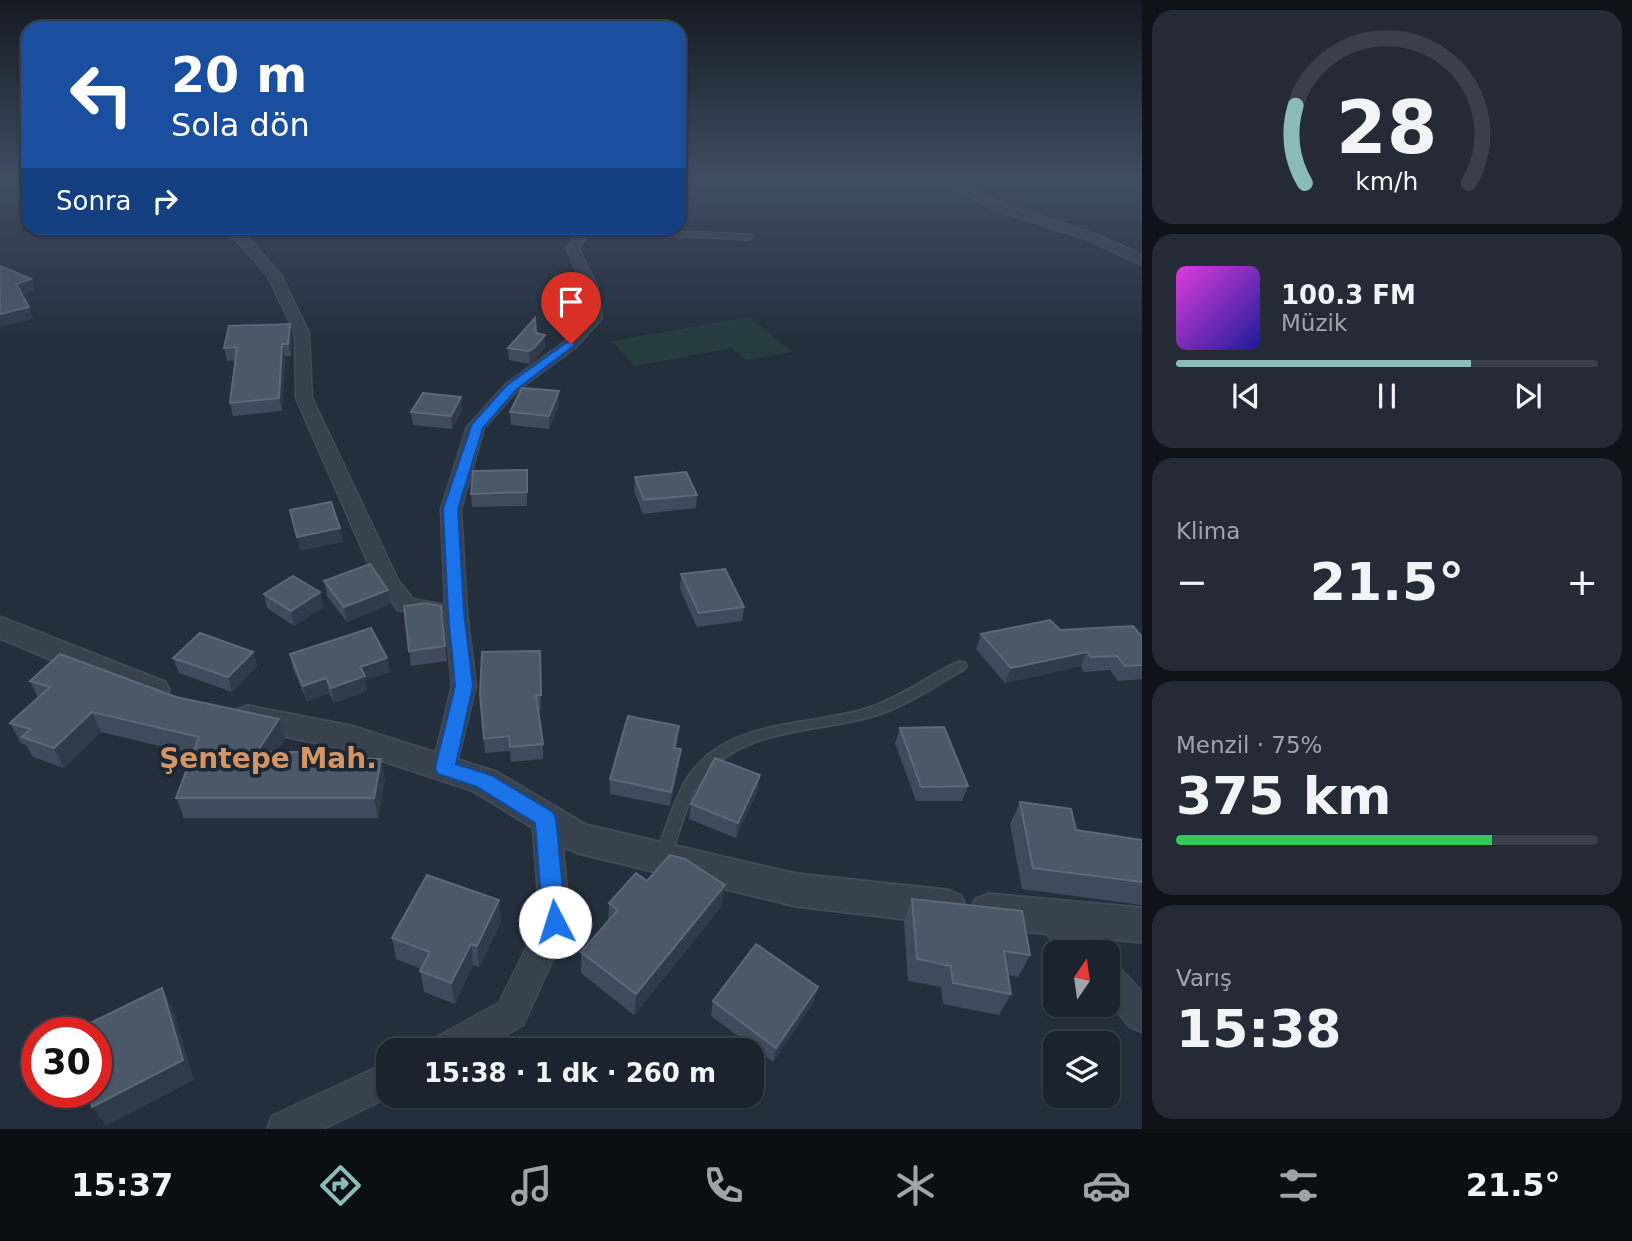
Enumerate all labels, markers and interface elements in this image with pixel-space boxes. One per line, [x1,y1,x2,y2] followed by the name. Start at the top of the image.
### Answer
[171,47,307,104] text: 20 m
[56,49,147,140] icon: left
[1336,85,1438,170] text: 28
[171,106,310,144] text: Sola dön
[1355,167,1419,196] text: km/h
[146,182,184,220] icon: right
[56,186,132,216] text: Sonra
[541,272,601,344] pin
[1281,280,1416,310] text: 100.3 FM
[552,283,590,321] icon: arrive
[1281,310,1347,336] text: Müzik
[1227,377,1265,415] icon: previous
[1368,377,1406,415] icon: pause
[1509,377,1547,415] icon: next
[1176,518,1240,544] text: Klima
[1310,552,1464,612] text: 21.5°
[1176,560,1208,604] text: −
[1566,560,1598,604] text: +
[1176,732,1322,758] text: Menzil · 75%
[159,742,377,775] district label: Şentepe Mah.
[1176,766,1391,826] text: 375 km
[518,885,592,959] position arrow
[1043,940,1120,1017] north arrow
[1043,940,1120,1108] map controls
[1176,965,1232,991] text: Varış
[1176,999,1342,1059] text: 15:38
[21,1017,112,1108] speed limit sign: 30
[1043,1031,1120,1108] button: layers
[424,1058,716,1088] text: 15:38 · 1 dk · 260 m
[316,1161,365,1210] icon: directions
[507,1161,556,1210] icon: music
[699,1161,748,1210] icon: phone
[891,1161,940,1210] icon: climate
[1082,1161,1131,1210] icon: car
[1274,1161,1323,1210] icon: filters
[71,1166,173,1204] text: 15:37
[1466,1166,1561,1204] text: 21.5°

